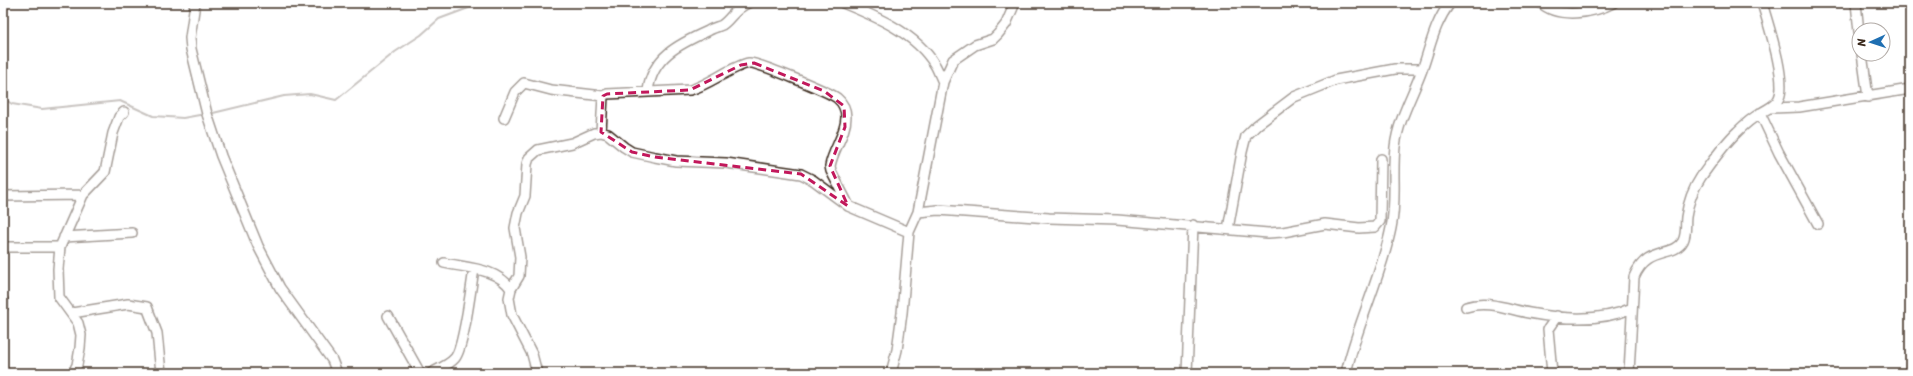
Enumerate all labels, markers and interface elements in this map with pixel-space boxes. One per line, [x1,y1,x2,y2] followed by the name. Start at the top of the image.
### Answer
[1851,22,1891,62] north arrow
[1852,38,1871,48] text: N

